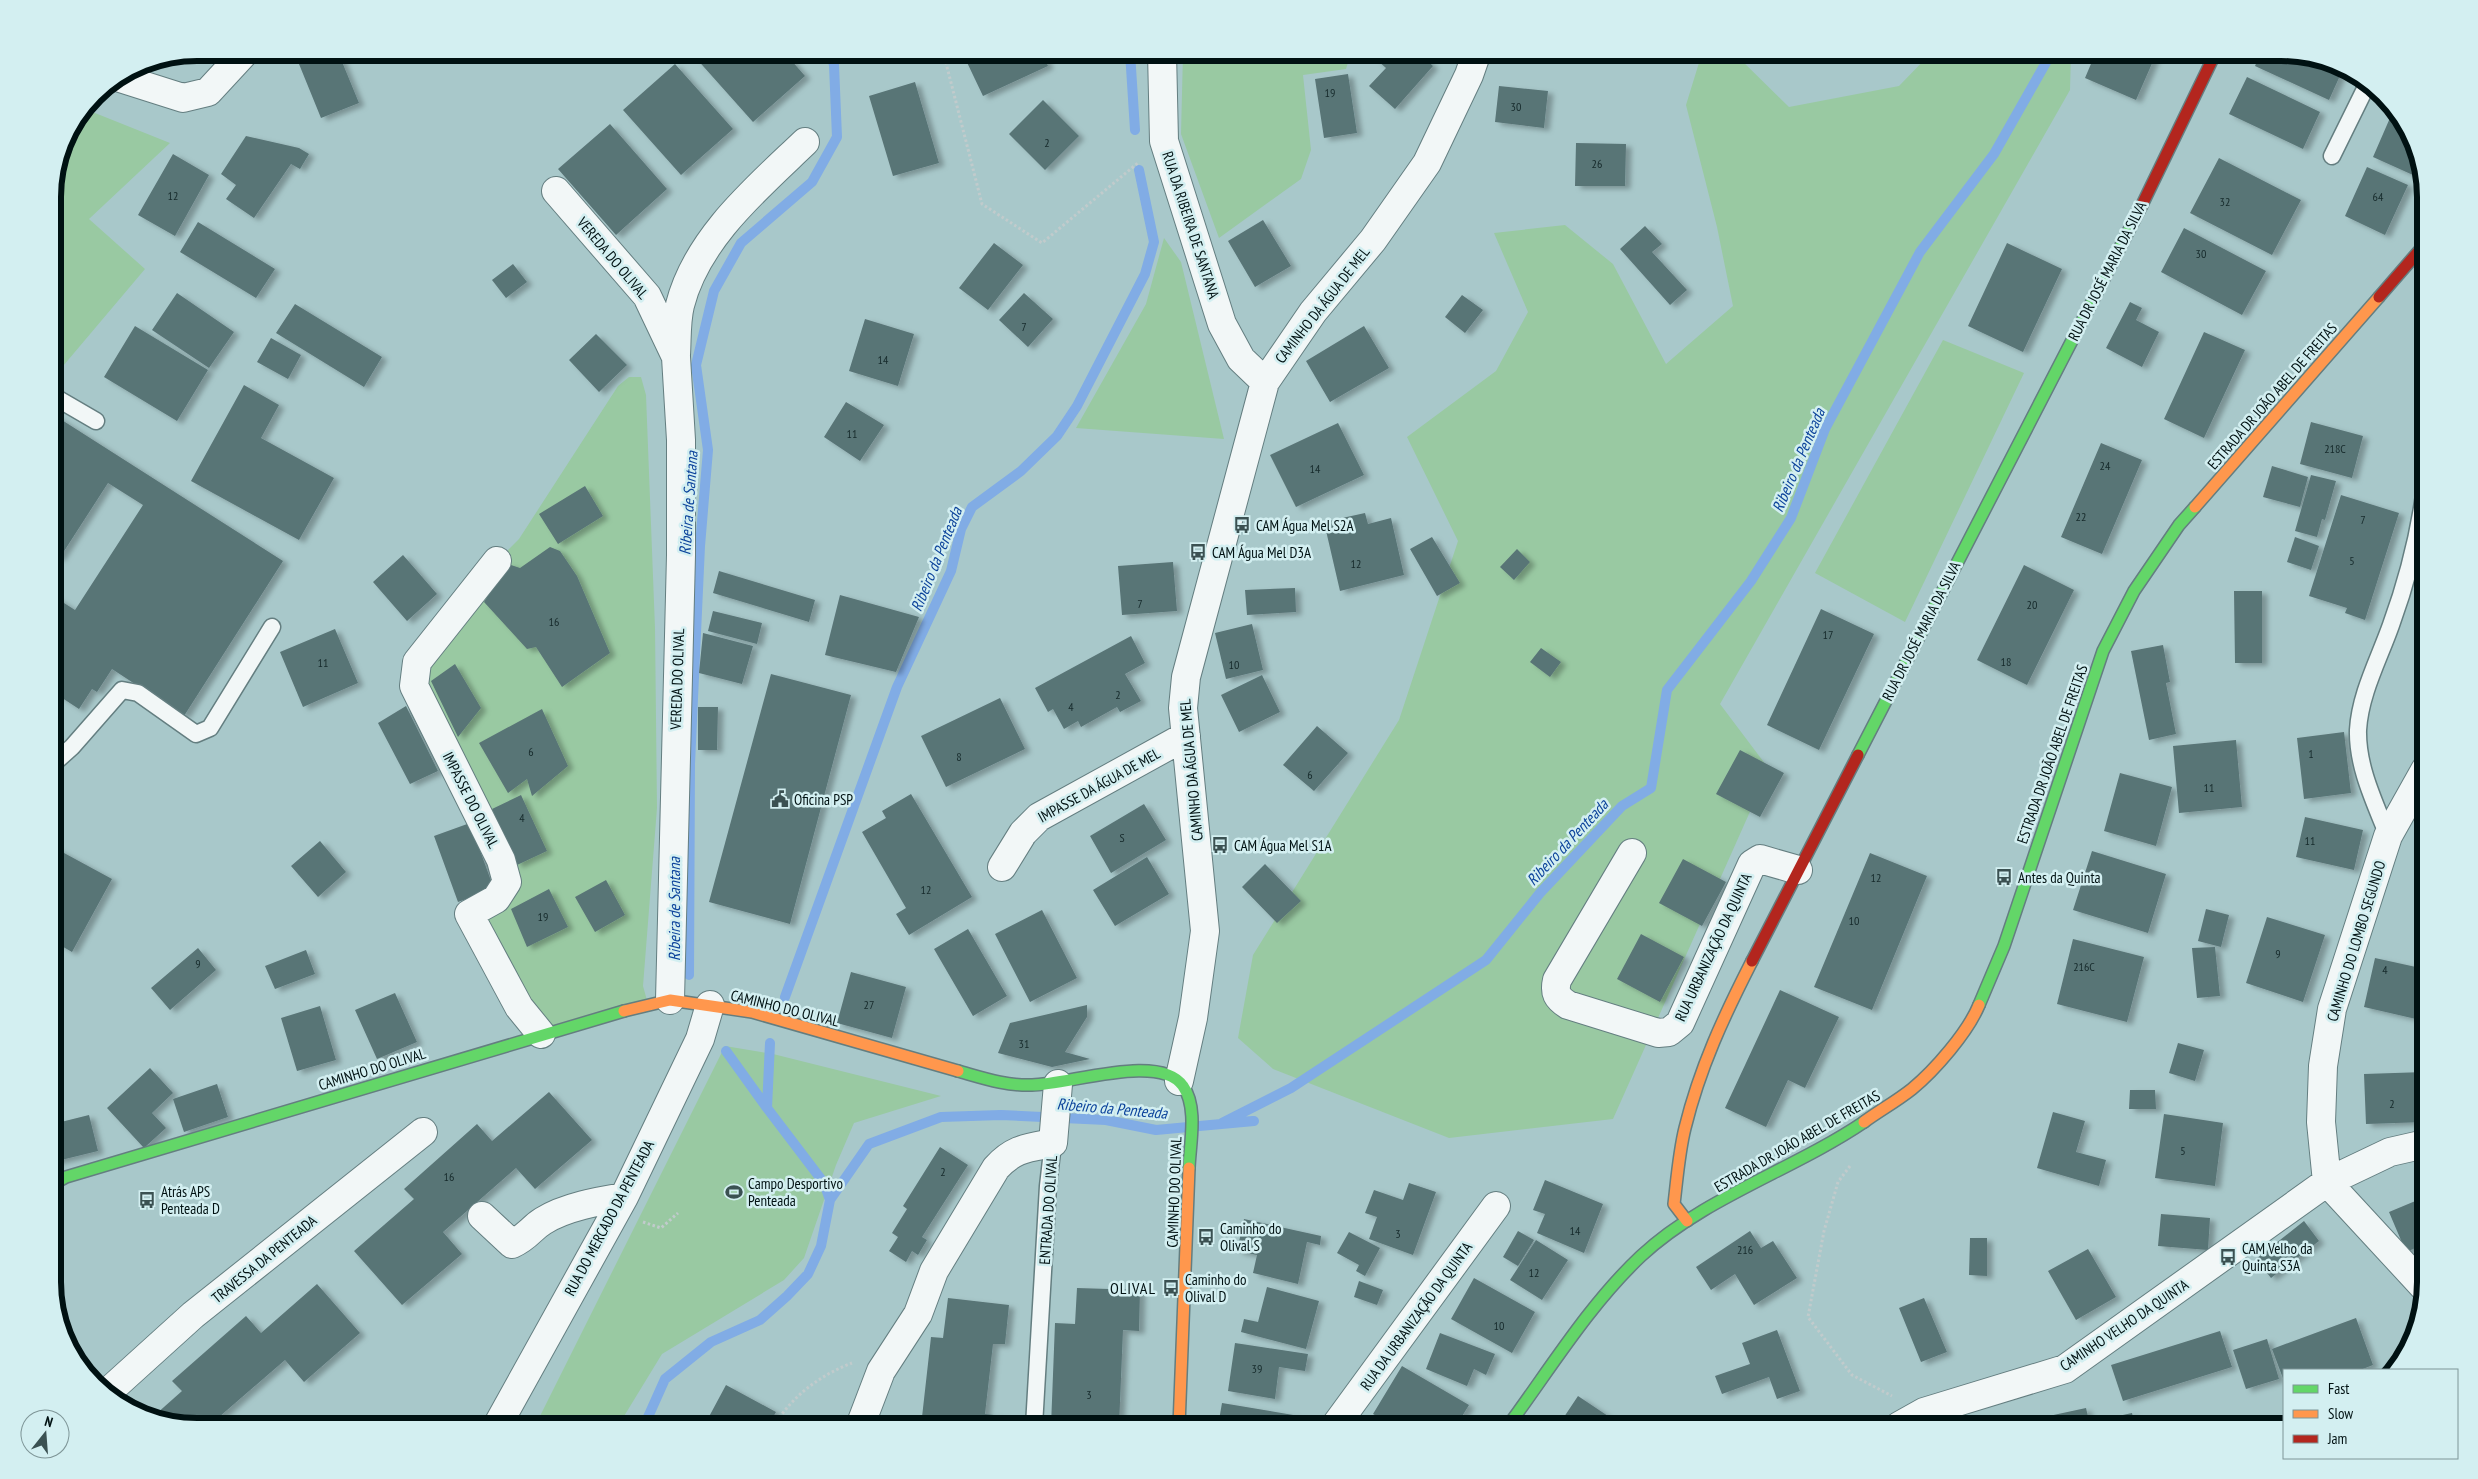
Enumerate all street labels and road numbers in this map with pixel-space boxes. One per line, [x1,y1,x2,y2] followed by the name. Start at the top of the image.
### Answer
[1158,149,1224,302] street label: RUA DA RIBEIRA DE SANTANA
[2064,197,2151,344] street label: RUA DR JOSÉ MARIA DA SILVA
[573,212,653,303] street label: VEREDA DO OLIVAL
[1271,242,1374,367] street label: CAMINHO DA ÁGUA DE MEL
[2203,319,2341,473] street label: ESTRADA DR JOÃO ABEL DE FREITAS
[1878,557,1965,704] street label: RUA DR JOSÉ MARIA DA SILVA
[666,627,688,731] street label: VEREDA DO OLIVAL
[2012,662,2092,846] street label: ESTRADA DR JOÃO ABEL DE FREITAS
[1175,697,1207,842] street label: CAMINHO DA ÁGUA DE MEL
[1034,743,1164,827] street label: IMPASSE DA ÁGUA DE MEL
[439,749,504,852] street label: IMPASSE DO OLIVAL
[2322,858,2390,1024] street label: CAMINHO DO LOMBO SEGUNDO
[1670,869,1756,1024] street label: RUA URBANIZAÇÃO DA QUINTA
[729,985,842,1031] street label: CAMINHO DO OLIVAL
[316,1043,429,1094] street label: CAMINHO DO OLIVAL
[1711,1086,1883,1196] street label: ESTRADA DR JOÃO ABEL DE FREITAS
[1163,1135,1185,1248] street label: CAMINHO DO OLIVAL
[560,1136,658,1299] street label: RUA DO MERCADO DA PENTEADA
[1035,1154,1061,1265] street label: ENTRADA DO OLIVAL
[208,1210,321,1307] street label: TRAVESSA DA PENTEADA
[1356,1237,1477,1394] street label: RUA DA URBANIZAÇÃO DA QUINTA
[2056,1274,2193,1375] street label: CAMINHO VELHO DA QUINTA

